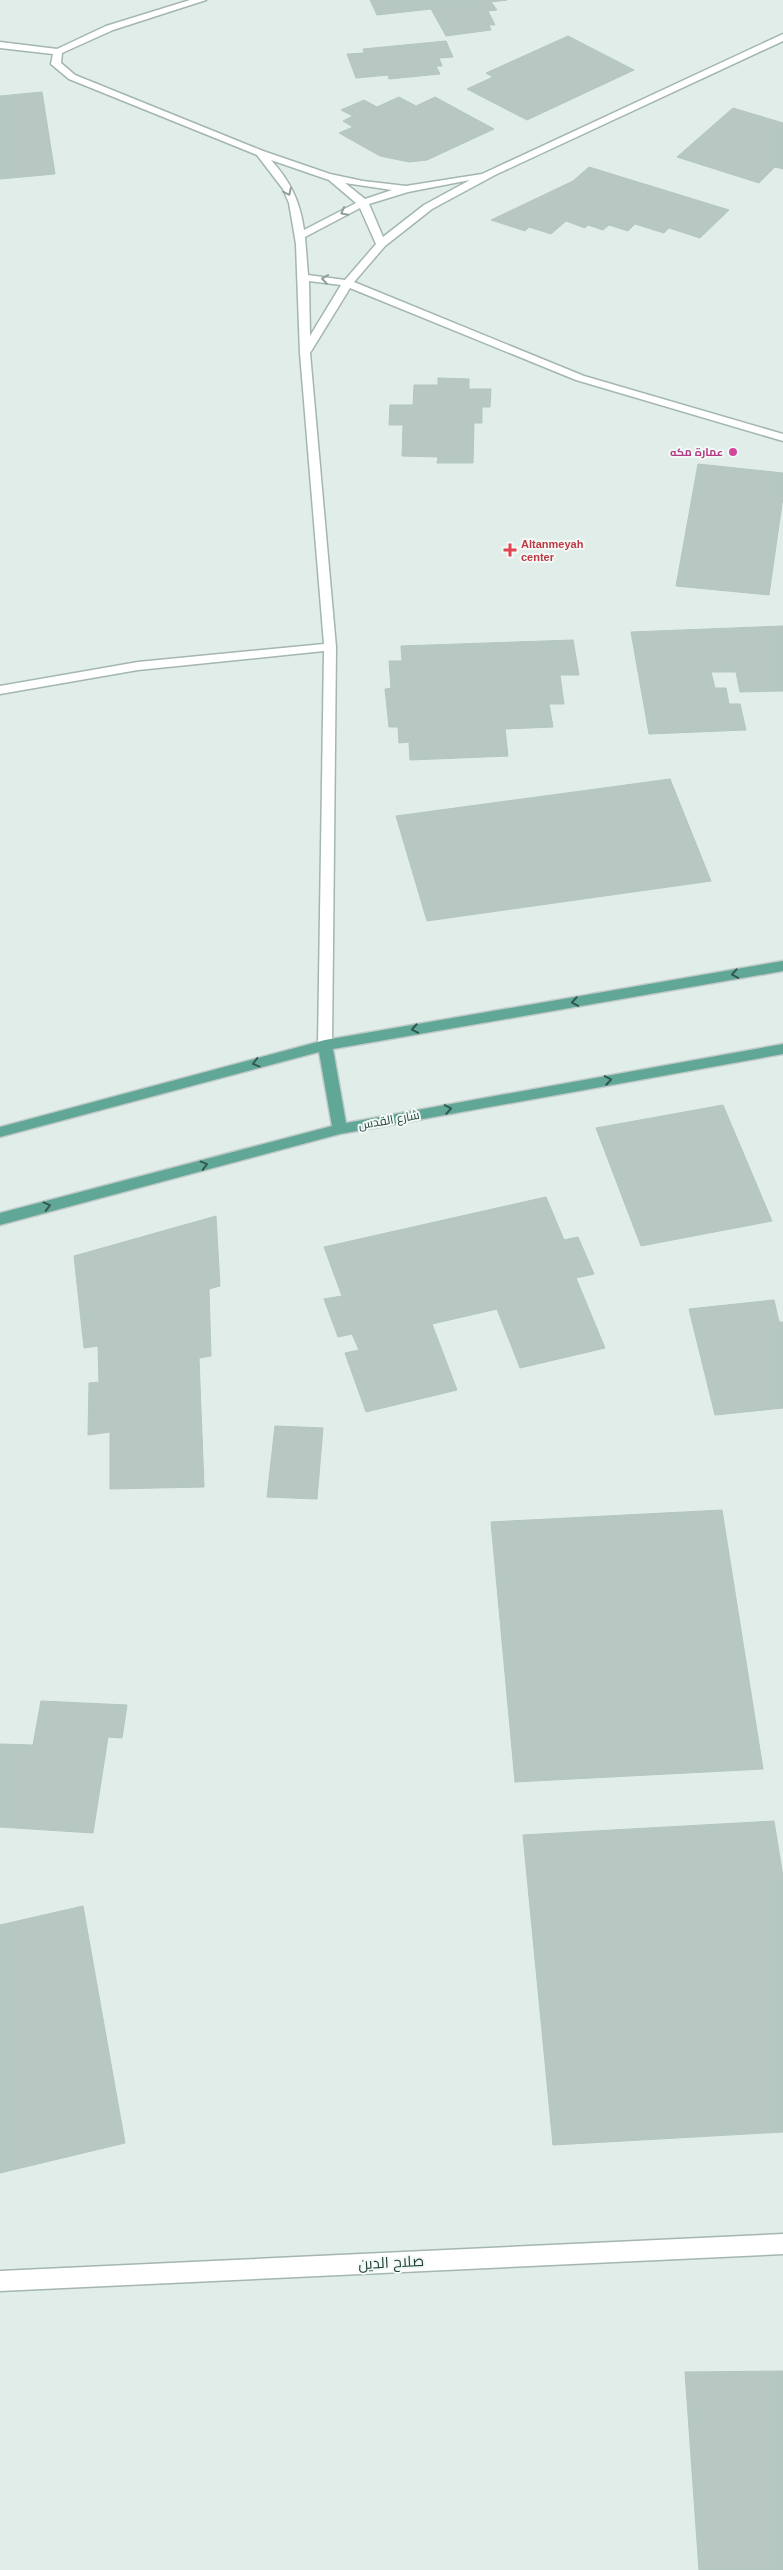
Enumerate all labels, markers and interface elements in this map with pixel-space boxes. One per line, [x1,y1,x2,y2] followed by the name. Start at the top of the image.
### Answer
[282,187,292,196] one-way arrow
[341,206,350,216] one-way arrow
[321,274,329,285] one-way arrow
[670,446,723,459] place label: عمارة مكه
[727,446,739,458] marker: عمارة مكه
[521,538,584,563] place label: Altanmeyah center
[503,543,517,557] marker: Altanmeyah center
[731,968,739,978] one-way arrow
[570,996,579,1006] one-way arrow
[410,1024,419,1034] one-way arrow
[252,1058,261,1068] one-way arrow
[603,1076,612,1086] one-way arrow
[443,1105,452,1115] one-way arrow
[357,1108,421,1133] street label: شارع القدس
[200,1160,209,1171] one-way arrow
[43,1201,52,1212] one-way arrow
[358,2252,425,2275] street label: صلاح الدين

